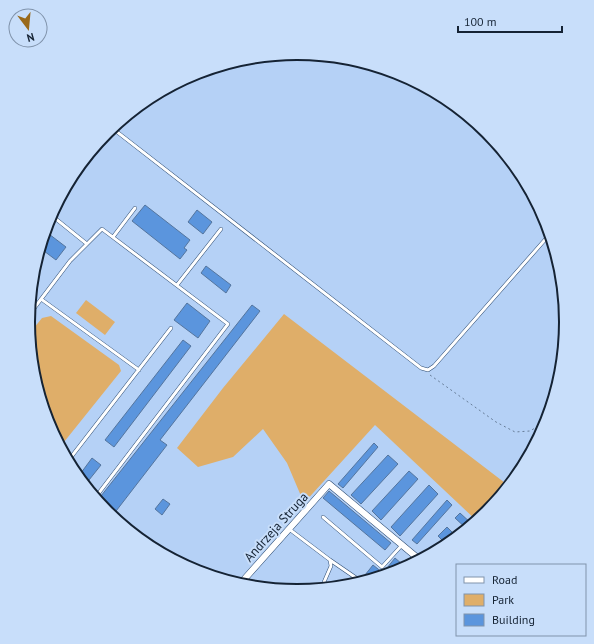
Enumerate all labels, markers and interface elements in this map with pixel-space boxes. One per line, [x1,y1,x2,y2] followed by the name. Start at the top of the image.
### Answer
[8,8,48,48] north arrow
[458,8,562,34] scale bar
[464,14,497,29] text: 100 m
[25,30,36,45] text: N
[240,489,312,565] street label: Andrzeja Struga
[456,564,586,636] legend
[492,572,517,587] text: Road
[492,592,514,607] text: Park
[492,612,535,627] text: Building

